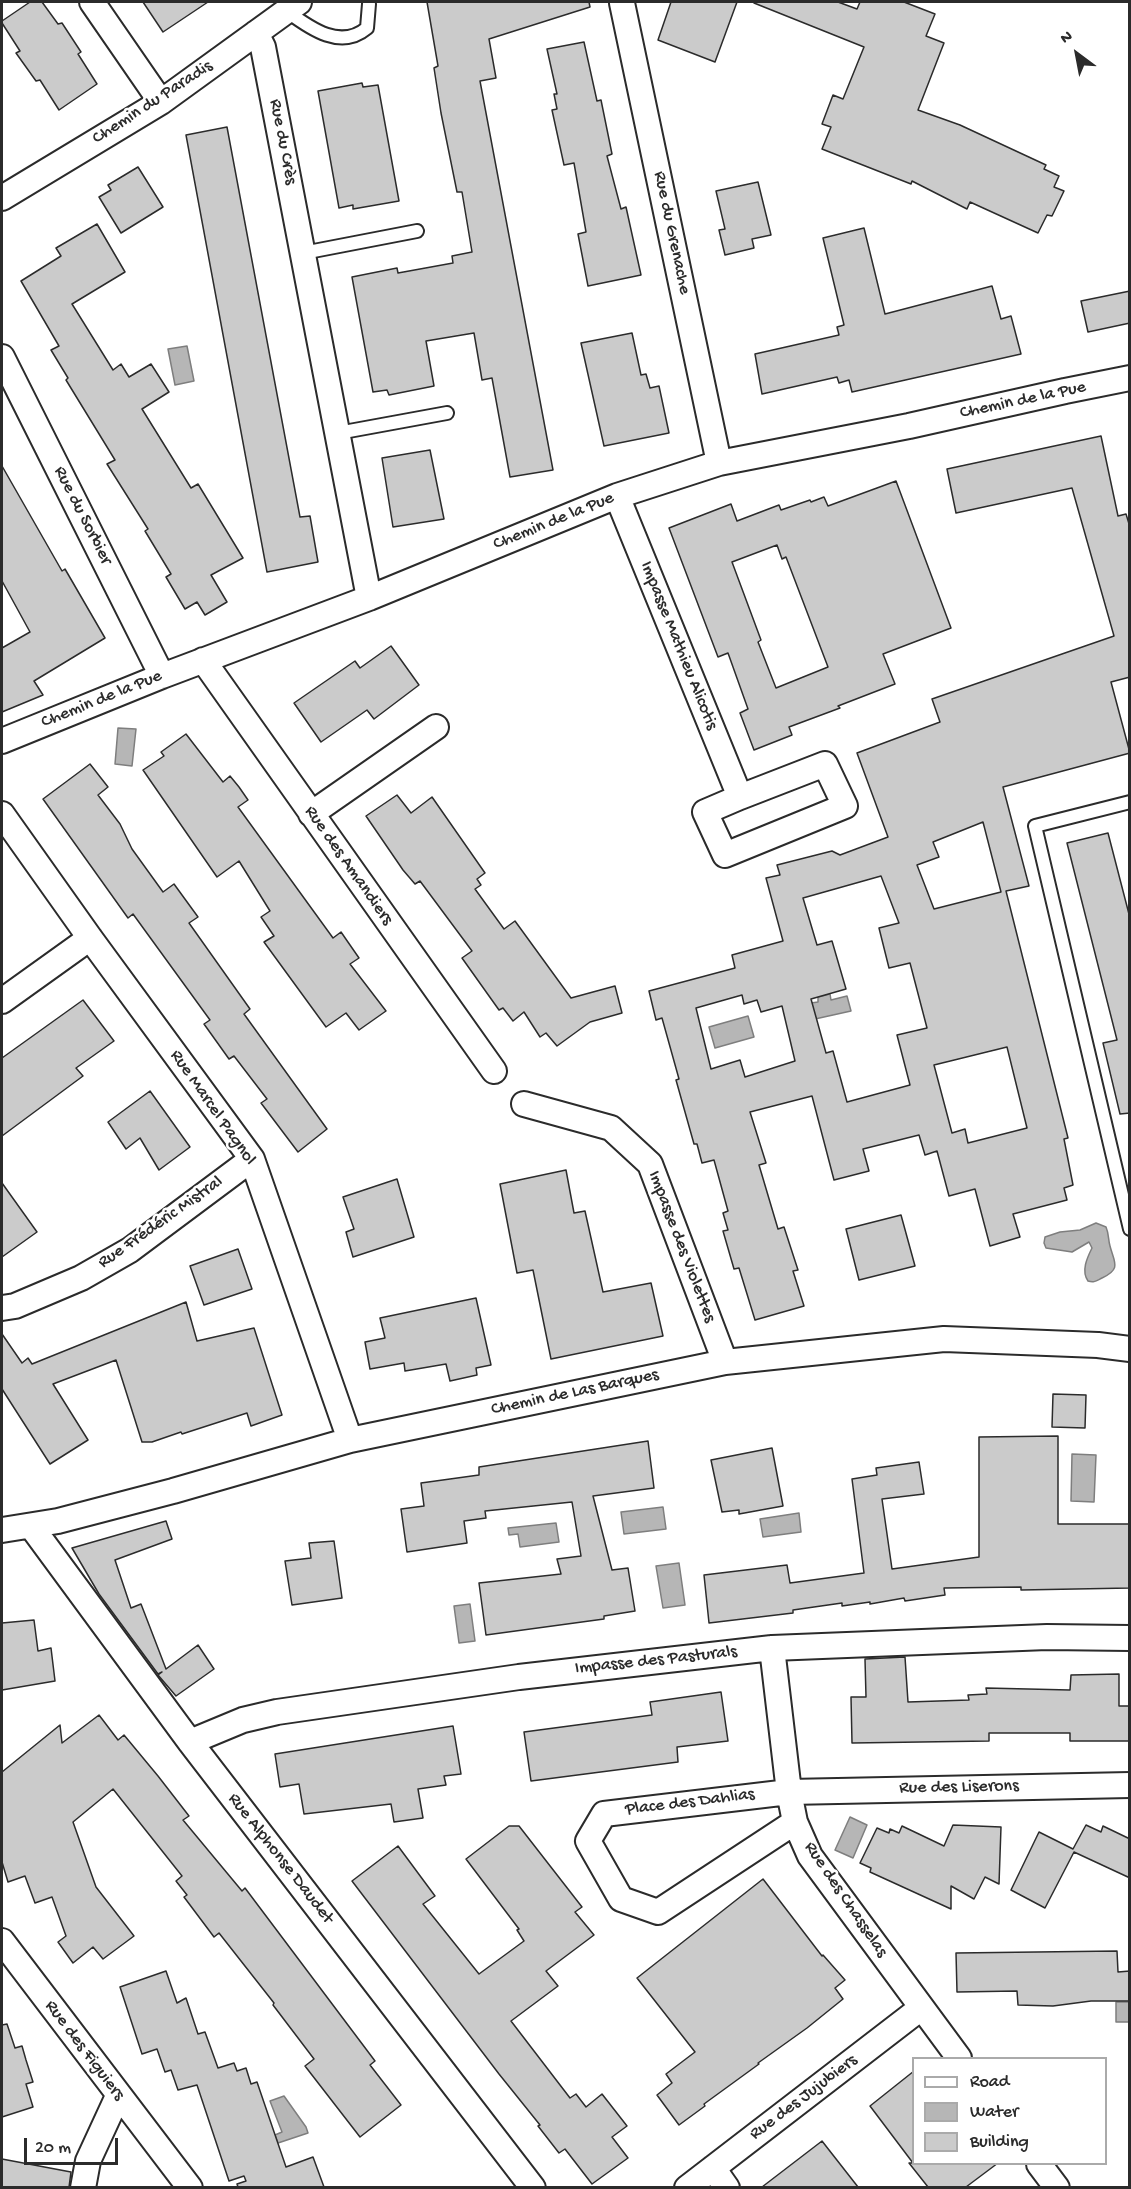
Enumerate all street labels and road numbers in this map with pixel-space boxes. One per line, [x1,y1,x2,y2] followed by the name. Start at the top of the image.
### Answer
[89,56,217,150] street label: Chemin du Paradis
[263,97,301,187] street label: Rue du Crès
[647,169,695,297] street label: Rue du Grenache
[958,377,1088,425] street label: Chemin de la Pue
[48,463,116,569] street label: Rue du Sorbier
[491,488,617,556] street label: Chemin de la Pue
[634,559,722,733] street label: Impasse Mathieu Alicotis
[39,666,165,734] street label: Chemin de la Pue
[299,802,397,930] street label: Rue des Amandiers
[164,1046,260,1170] street label: Rue Marcel Pagnol
[642,1168,720,1326] street label: Impasse des Violettes
[94,1172,228,1274] street label: Rue Frédéric Mistral
[489,1365,661,1421] street label: Chemin de Las Barques
[574,1642,738,1680] street label: Impasse des Pasturals
[899,1776,1019,1800] street label: Rue des Liserons
[624,1784,756,1822] street label: Place des Dahlias
[222,1789,338,1929] street label: Rue Alphonse Daudet
[798,1838,892,1962] street label: Rue des Chasselas
[39,1997,129,2105] street label: Rue des Figuiers
[746,2050,862,2146] street label: Rue des Jujubiers

